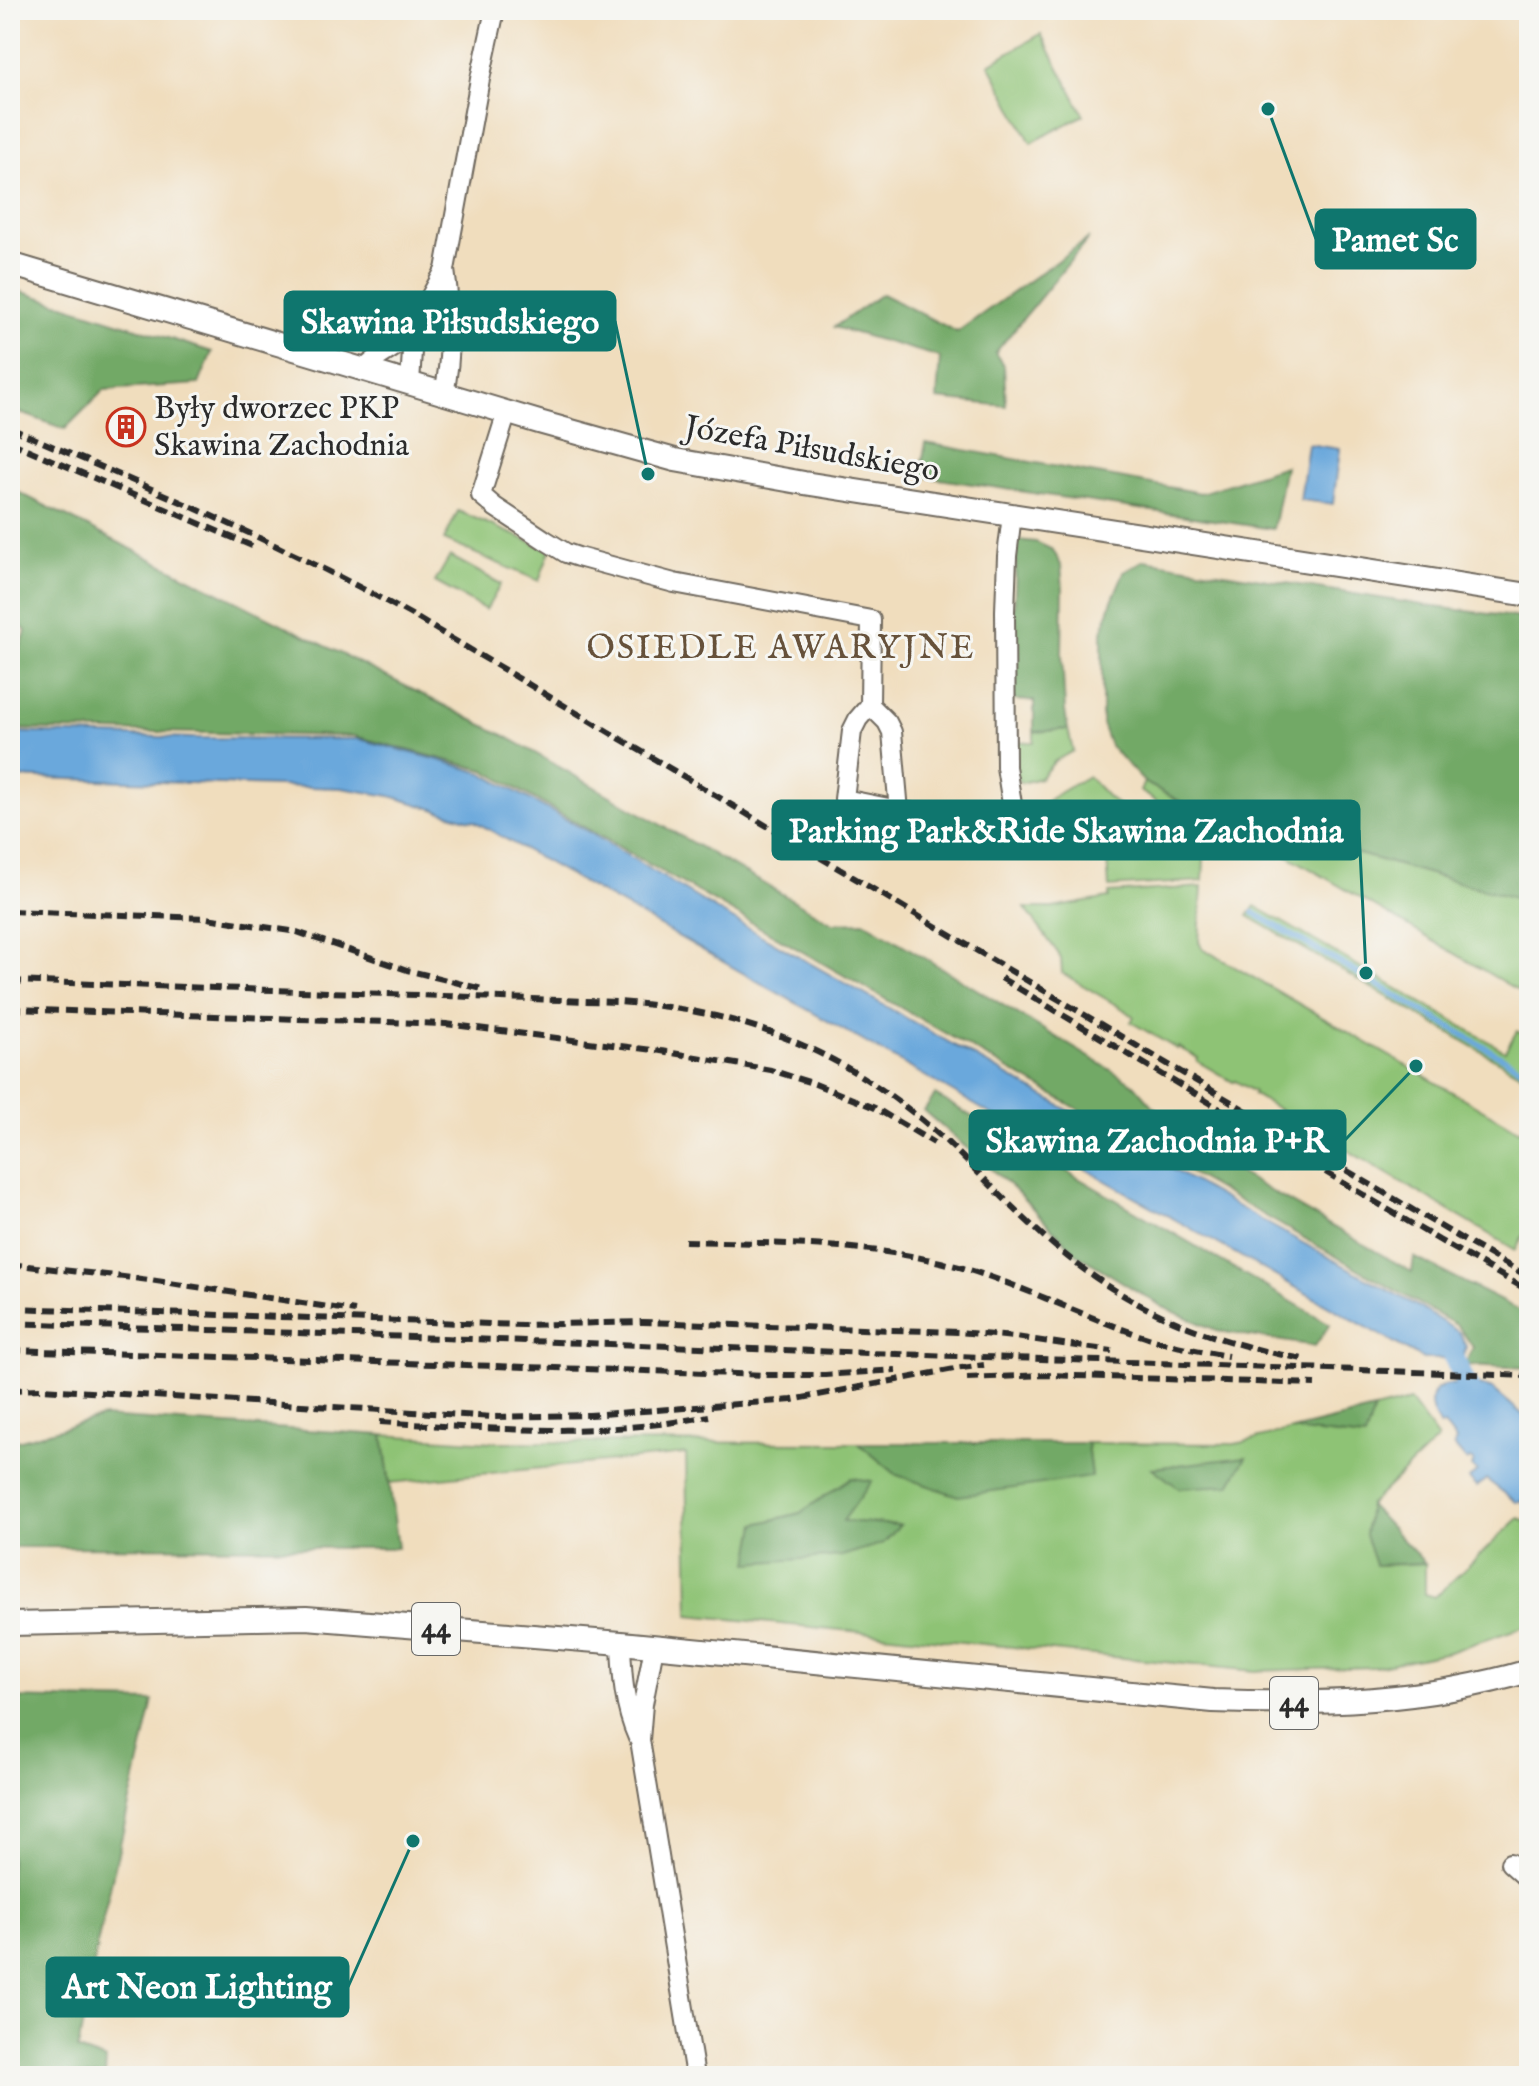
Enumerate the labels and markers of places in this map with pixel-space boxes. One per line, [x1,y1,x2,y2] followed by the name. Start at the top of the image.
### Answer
[1316,210,1475,268] callout: Pamet Sc
[285,292,615,350] callout: Skawina Piłsudskiego
[154,389,409,467] place label: Były dworzec PKP Skawina Zachodnia
[105,406,147,448] building icon: Były dworzec PKP Skawina Zachodnia
[773,801,1359,859] callout: Parking Park&Ride Skawina Zachodnia
[970,1111,1345,1169] callout: Skawina Zachodnia P+R
[47,1958,348,2016] callout: Art Neon Lighting

